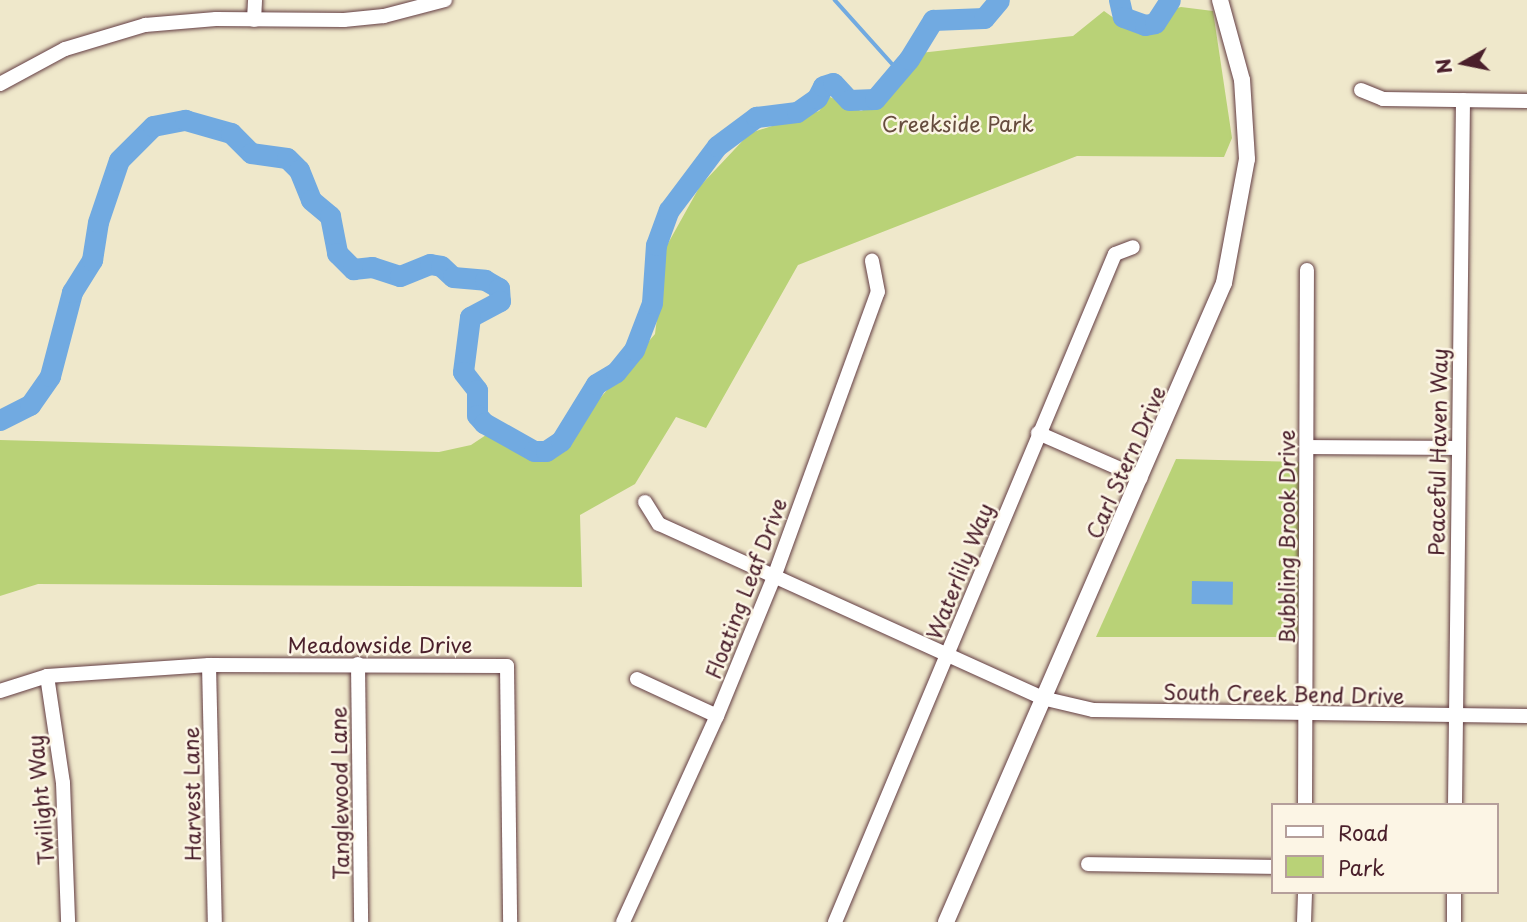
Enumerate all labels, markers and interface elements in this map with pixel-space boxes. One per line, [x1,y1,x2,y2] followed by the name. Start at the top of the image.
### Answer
[1429,28,1499,98] north arrow
[1428,57,1458,76] text: N
[882,110,1034,136] park label: Creekside Park
[1423,348,1451,556] street label: Peaceful Haven Way
[1080,381,1170,543] street label: Carl Stern Drive
[1273,429,1299,645] street label: Bubbling Brook Drive
[699,494,791,682] street label: Floating Leaf Drive
[920,499,998,643] street label: Waterlily Way
[288,631,472,657] street label: Meadowside Drive
[1162,678,1406,708] street label: South Creek Bend Drive
[325,706,353,880] street label: Tanglewood Lane
[177,727,205,861] street label: Harvest Lane
[22,733,58,867] street label: Twilight Way
[1272,803,1499,894] legend
[1338,816,1389,848] text: Road
[1338,851,1385,883] text: Park

